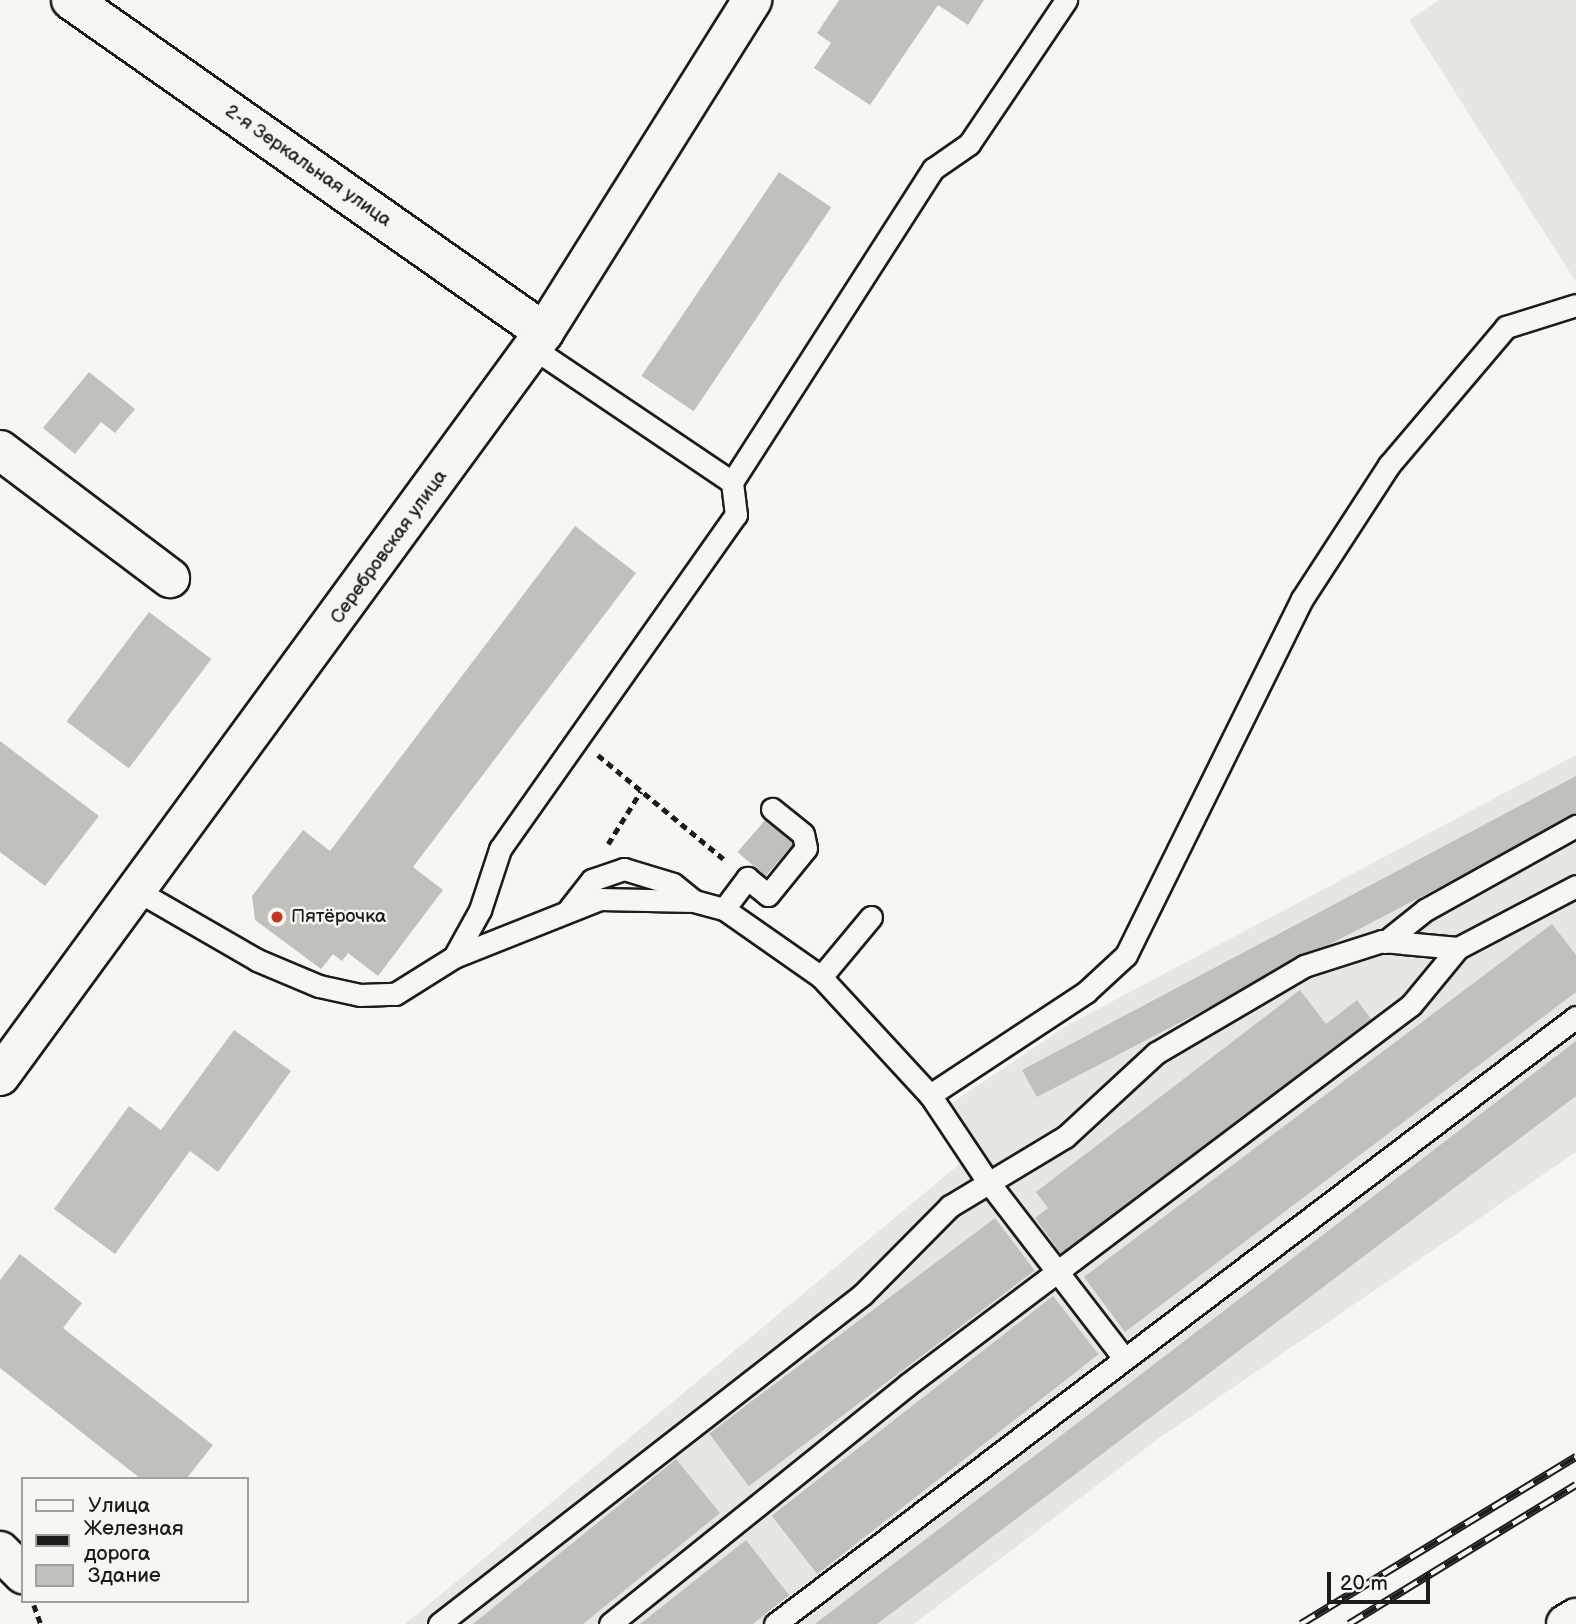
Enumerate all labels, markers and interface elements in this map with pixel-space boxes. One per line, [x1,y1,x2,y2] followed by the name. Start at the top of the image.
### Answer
[220,100,396,232] street label: 2-я Зеркальная улица
[326,466,452,628] street label: Серебровская улица
[291,906,386,928] place label: Пятёрочка
[269,909,285,925] marker: Пятёрочка
[21,1477,248,1603] legend
[88,1493,150,1518] text: Улица
[84,1516,184,1566] text: Железная дорога
[1331,1558,1434,1602] scale bar
[88,1563,161,1588] text: Здание
[1340,1571,1388,1596] text: 20 m

